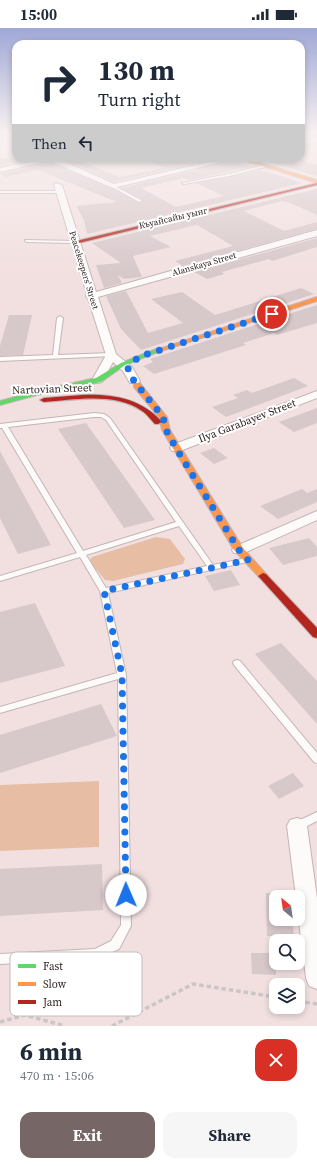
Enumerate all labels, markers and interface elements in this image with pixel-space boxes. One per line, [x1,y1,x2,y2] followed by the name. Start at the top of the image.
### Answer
[20,4,57,25] text: 15:00
[98,51,175,89] text: 130 m
[32,56,84,108] icon: right
[98,87,180,112] text: Turn right
[75,132,97,154] icon: left
[32,133,67,154] text: Then
[138,204,208,232] street label: Къуайсайы уынг
[66,229,102,311] street label: Peacekeepers' Street
[171,249,238,279] street label: Alanskaya Street
[255,297,289,331] pin
[261,303,283,325] icon: arrive
[12,380,93,398] street label: Nartovian Street
[196,395,298,447] street label: Ilya Garabayev Street
[105,874,147,916] position arrow
[269,890,305,926] north arrow
[269,890,305,1014] map controls
[269,934,305,970] button: search
[10,952,142,1016] legend
[43,959,63,974] text: Fast
[43,977,67,992] text: Slow
[269,978,305,1014] button: layers
[42,995,62,1010] text: Jam
[20,1035,82,1068] text: 6 min
[255,1039,297,1081] button: close
[20,1067,94,1084] text: 470 m · 15:06
[20,1112,155,1158] button: Exit
[163,1112,297,1158] button: Share

